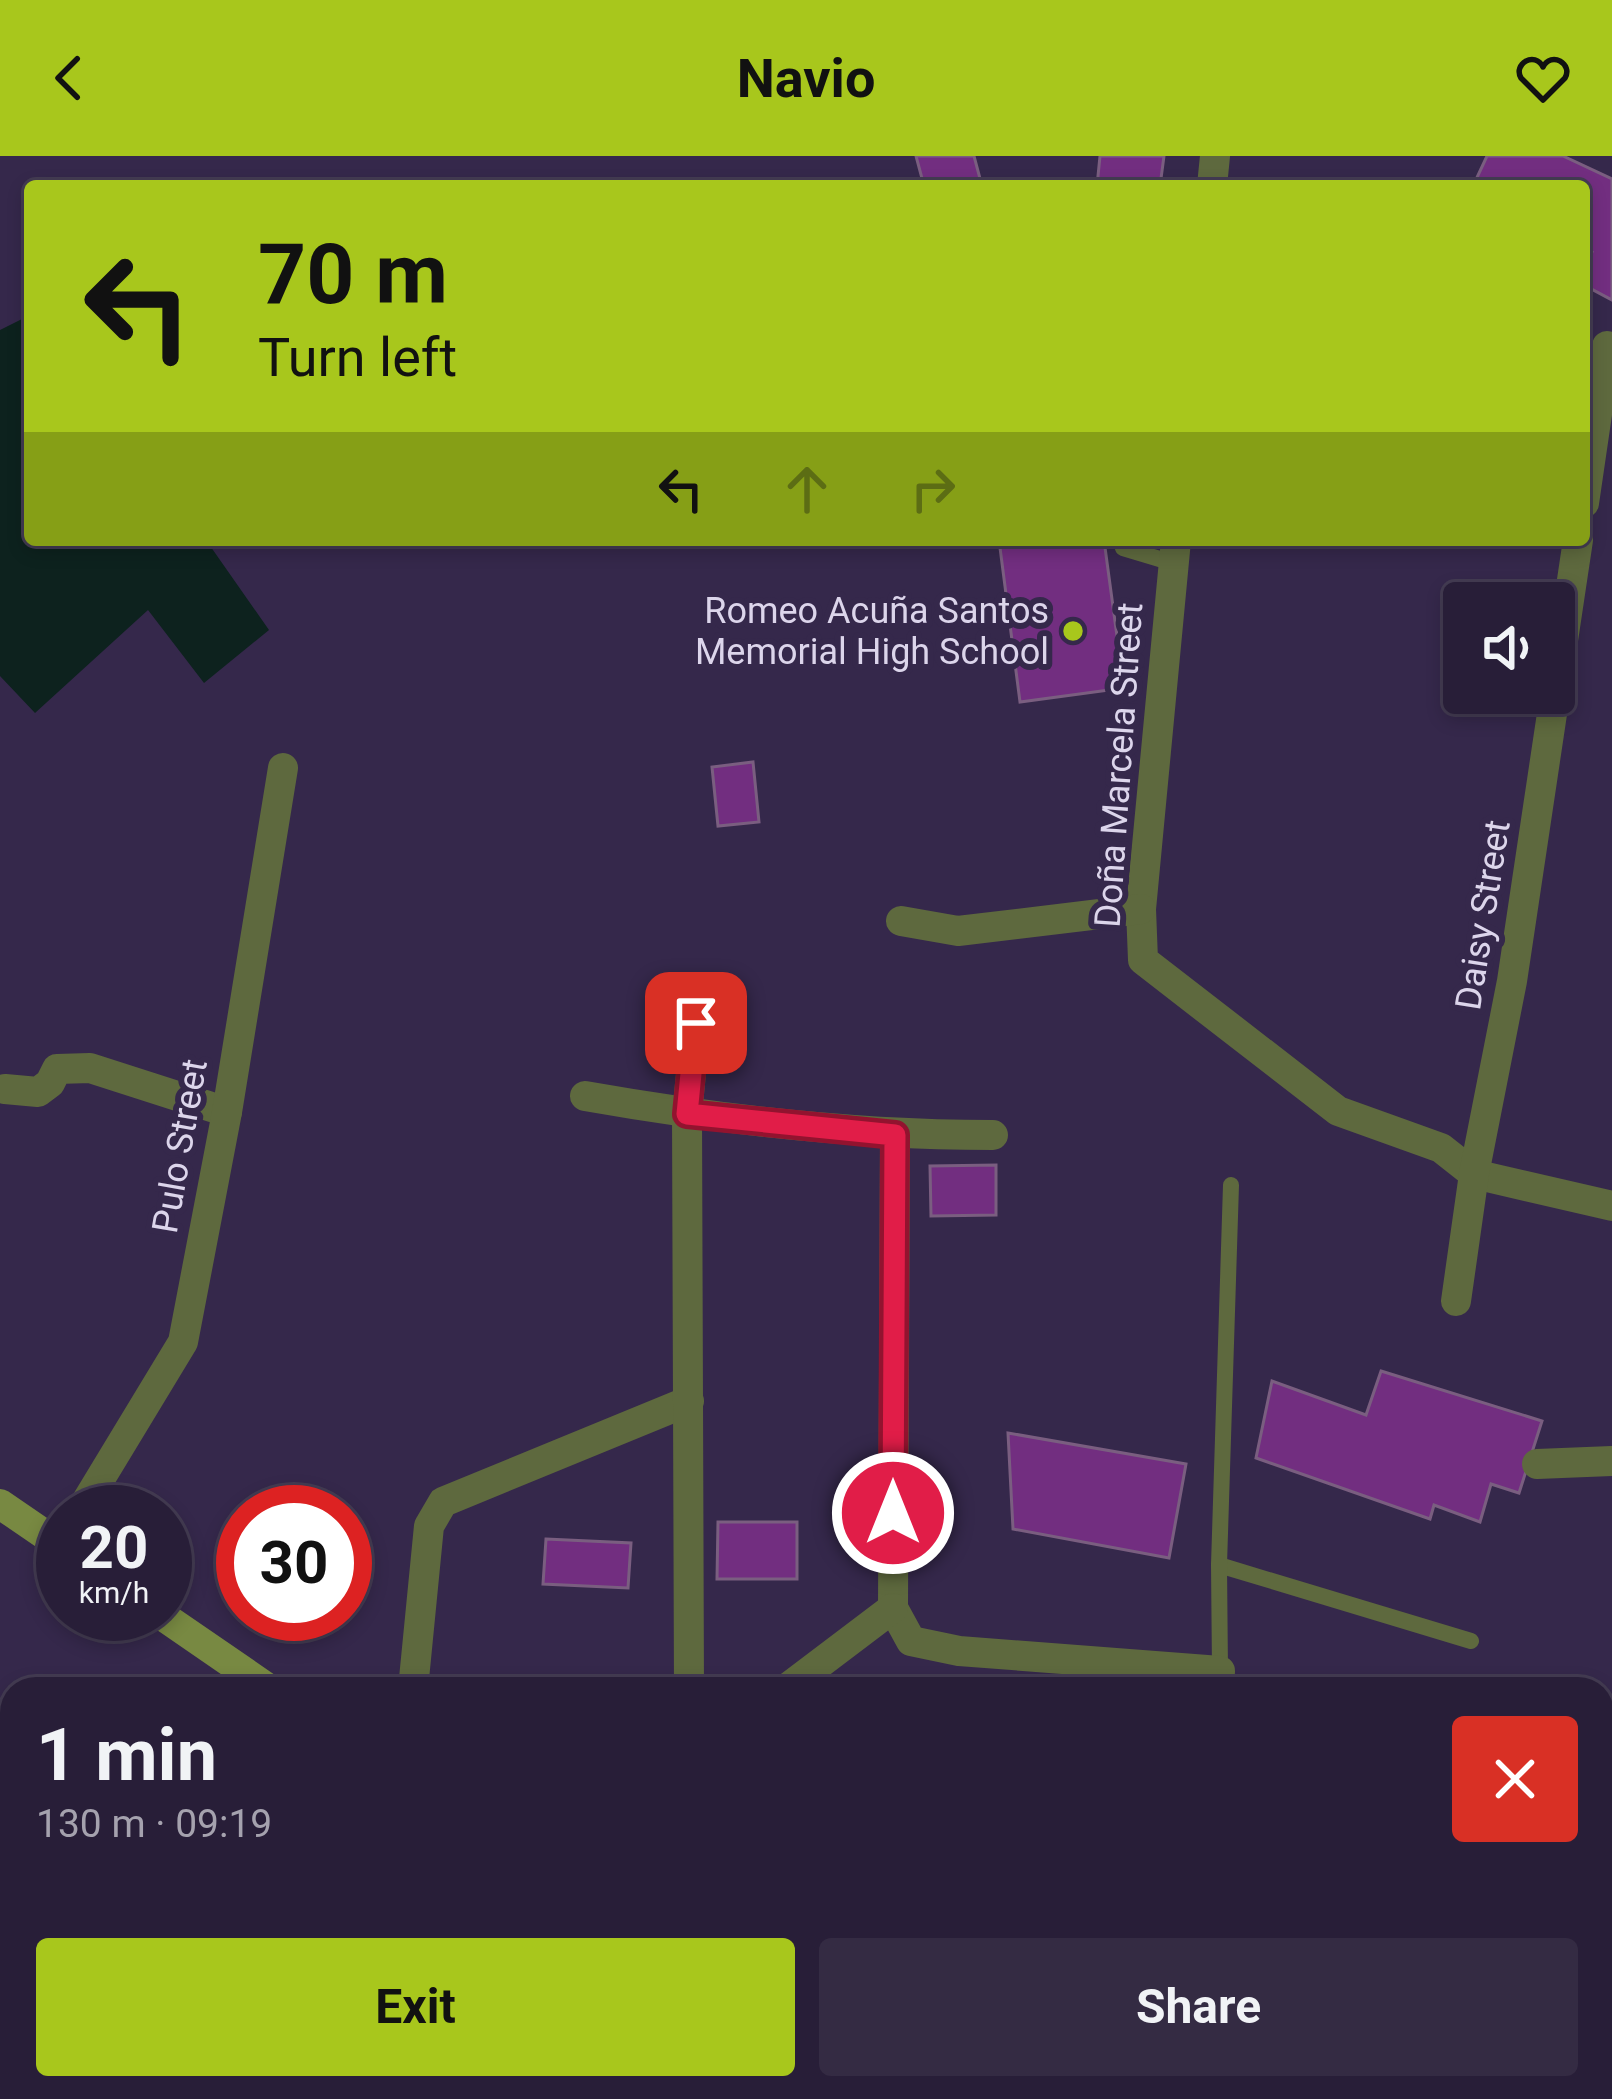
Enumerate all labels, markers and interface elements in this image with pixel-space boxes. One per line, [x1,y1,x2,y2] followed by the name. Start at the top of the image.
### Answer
[36,45,102,111] icon: back
[1510,45,1576,111] icon: heart
[737,47,875,110] text: Navio
[258,225,448,324] text: 70 m
[60,228,216,384] icon: left
[258,326,457,389] text: Turn left
[648,456,714,522] icon: left
[774,456,840,522] icon: ahead
[900,456,966,522] icon: right
[1443,582,1575,714] map controls
[1443,582,1575,714] button: sound
[695,590,1049,673] place label: Romeo Acuña Santos Memorial High School
[1087,601,1151,929] street label: Doña Marcela Street
[1060,618,1086,644] marker: Romeo Acuña Santos Memorial High School
[1447,817,1519,1013] street label: Daisy Street
[645,972,747,1074] pin
[663,990,729,1056] icon: arrive
[144,1056,216,1236] street label: Pulo Street
[830,1450,956,1576] position arrow
[216,1485,372,1641] speed limit sign: 30
[80,1512,148,1583] text: 20
[79,1575,149,1610] text: km/h
[36,1713,217,1798] text: 1 min
[1452,1716,1578,1842] button: close
[36,1801,272,1847] text: 130 m · 09:19
[36,1938,795,2076] button: Exit
[819,1938,1578,2076] button: Share

